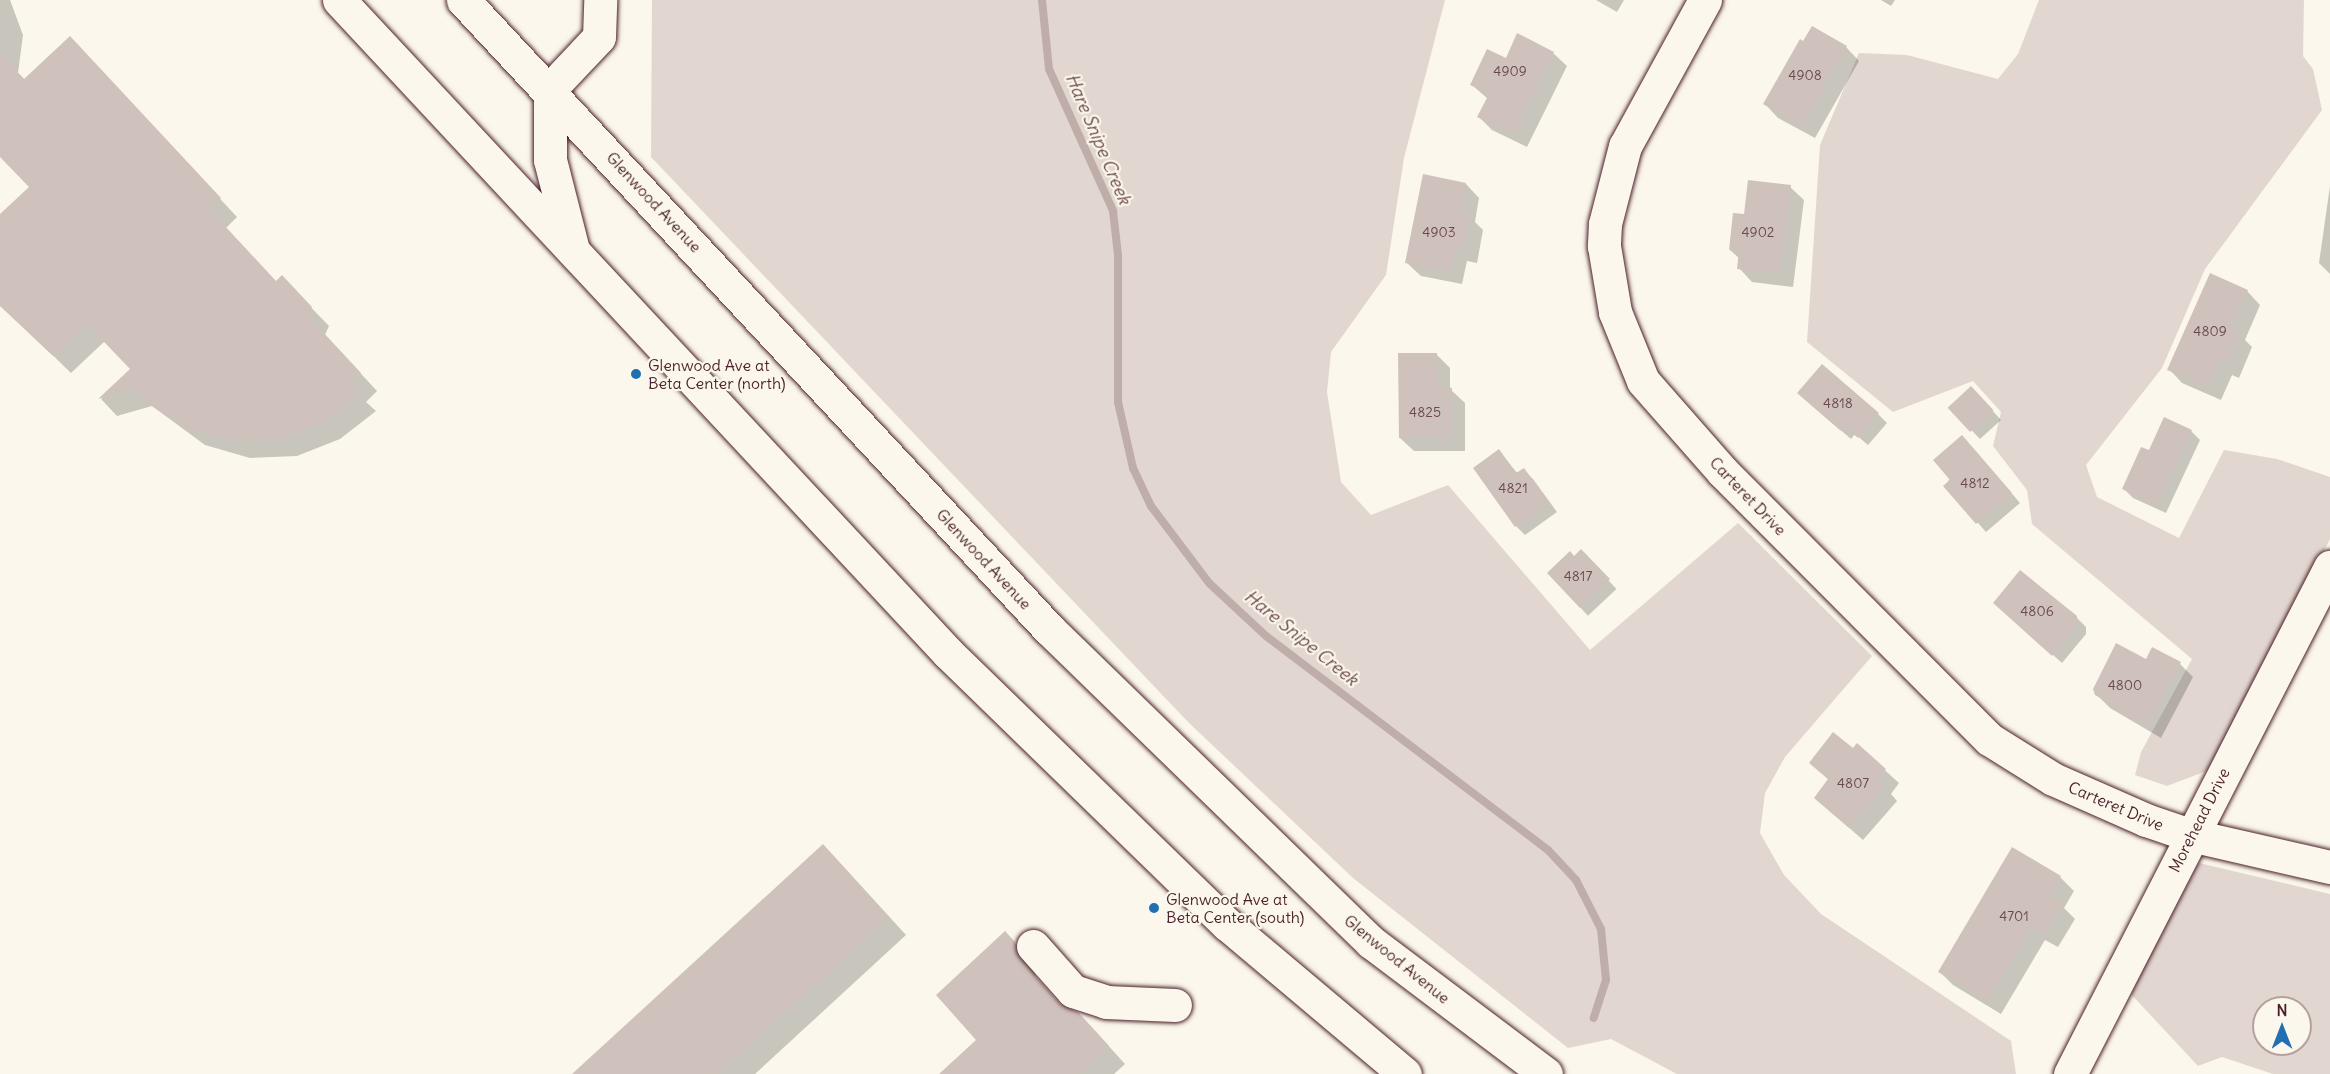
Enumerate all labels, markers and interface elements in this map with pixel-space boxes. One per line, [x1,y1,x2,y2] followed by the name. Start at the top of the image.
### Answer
[1493,63,1527,79] house number: 4909
[1788,67,1822,83] house number: 4908
[1061,70,1135,208] water label: Hare Snipe Creek
[603,148,705,256] street label: Glenwood Avenue
[1422,224,1456,240] house number: 4903
[1741,224,1775,240] house number: 4902
[2193,323,2227,339] house number: 4809
[648,355,786,393] place label: Glenwood Ave at Beta Center (north)
[629,367,643,381] marker: Glenwood Ave at Beta Center (north)
[1823,395,1853,411] house number: 4818
[1409,404,1441,420] house number: 4825
[1706,453,1790,539] street label: Carteret Drive
[1960,475,1990,491] house number: 4812
[1498,480,1528,496] house number: 4821
[933,505,1035,613] street label: Glenwood Avenue
[1564,568,1592,584] house number: 4817
[1240,586,1362,690] water label: Hare Snipe Creek
[2020,603,2054,619] house number: 4806
[2108,677,2142,693] house number: 4800
[2164,765,2234,875] street label: Morehead Drive
[1837,775,1869,791] house number: 4807
[2065,777,2167,835] street label: Carteret Drive
[1166,889,1304,927] place label: Glenwood Ave at Beta Center (south)
[1147,901,1161,915] marker: Glenwood Ave at Beta Center (south)
[1999,908,2029,924] house number: 4701
[1340,911,1454,1007] street label: Glenwood Avenue
[2252,996,2312,1056] north arrow
[2276,1000,2288,1020] text: N

